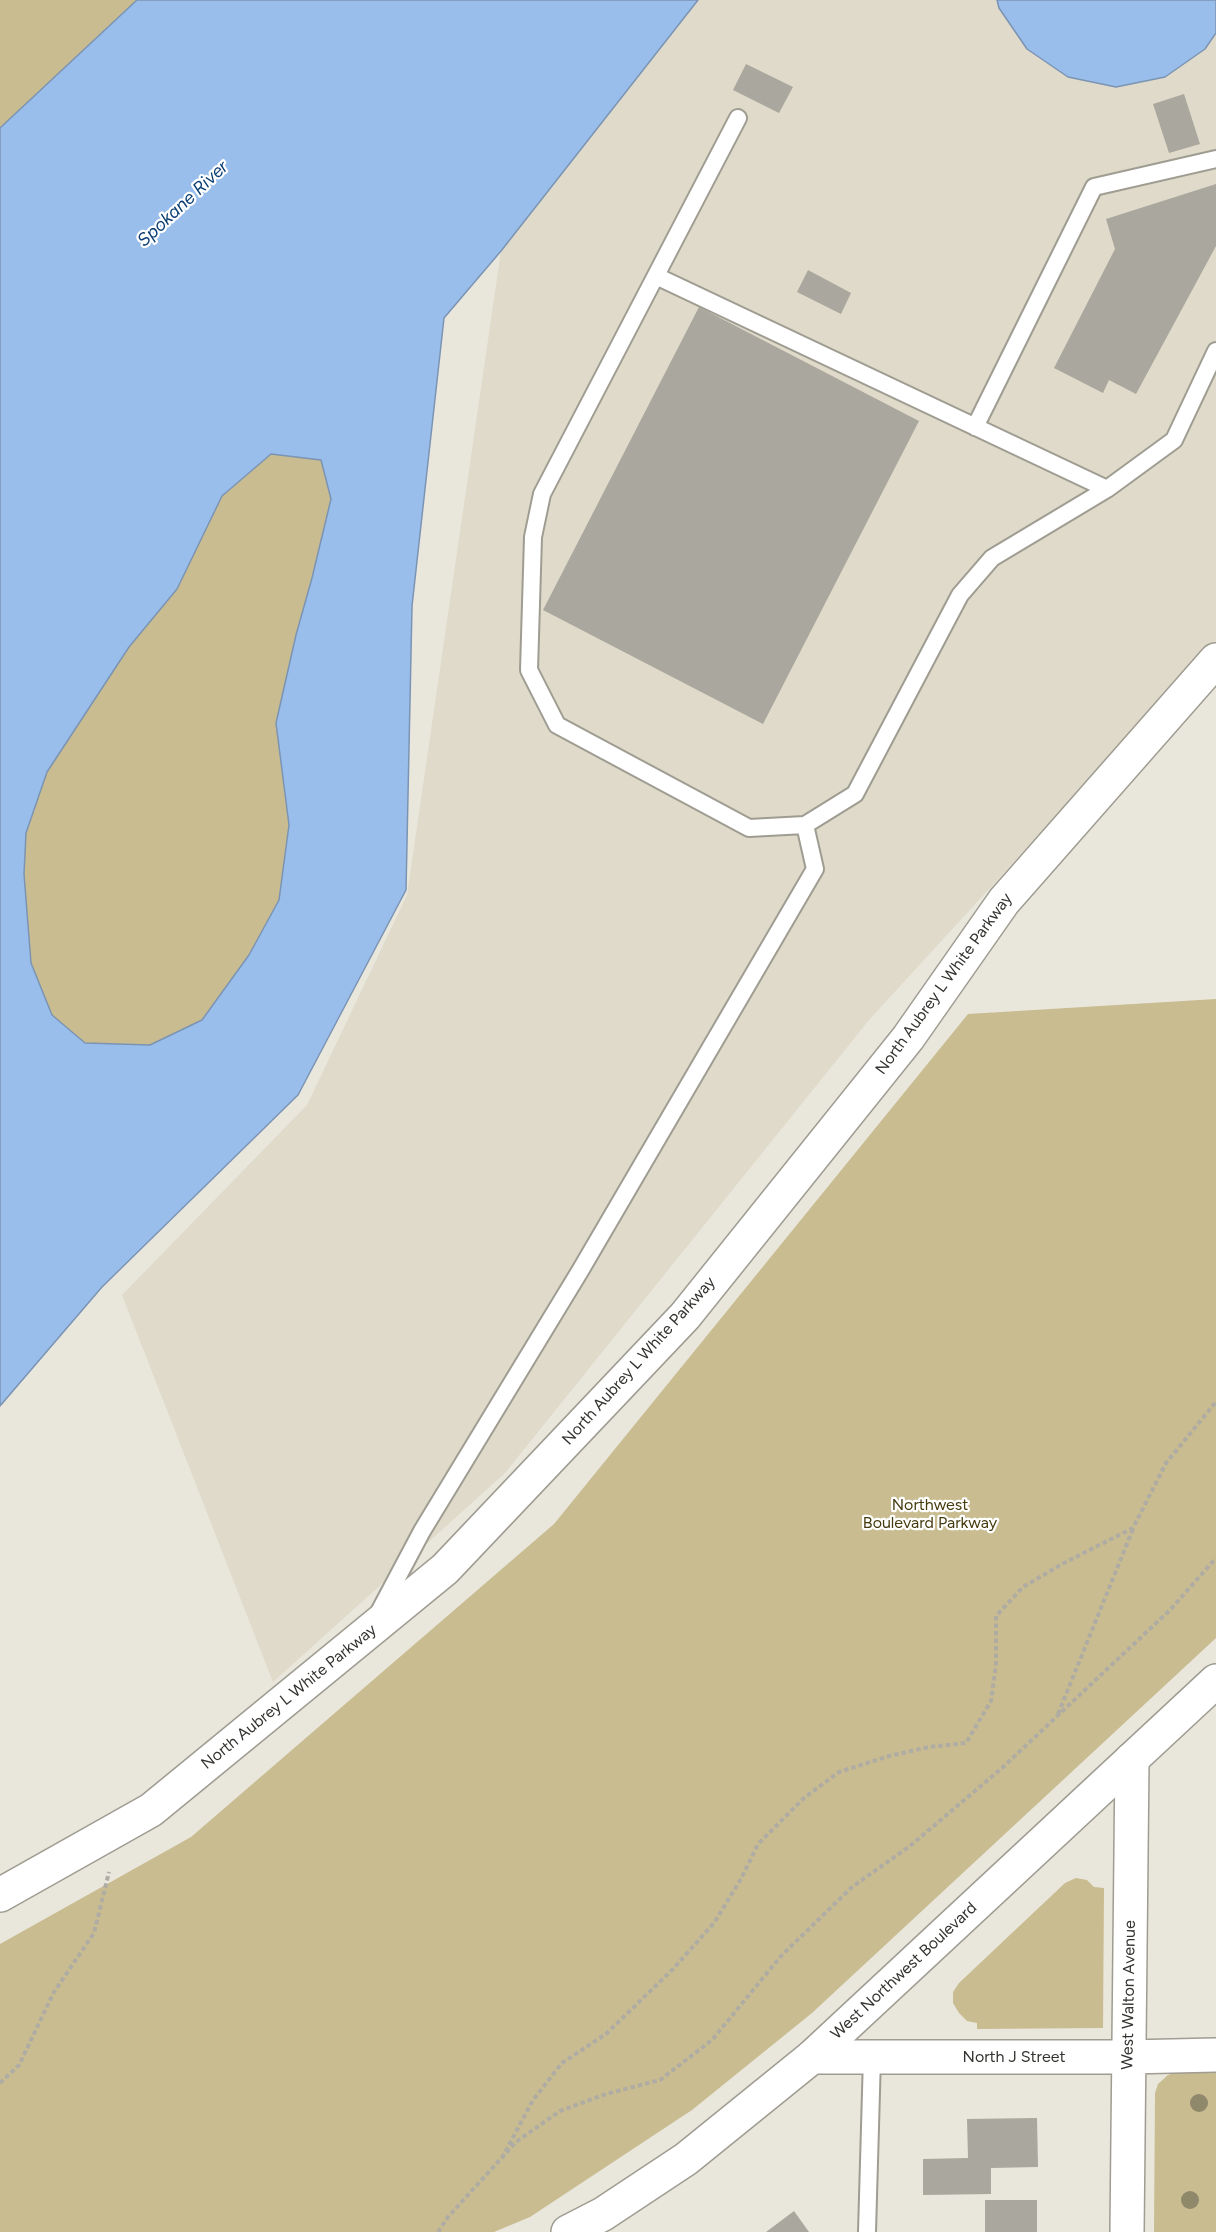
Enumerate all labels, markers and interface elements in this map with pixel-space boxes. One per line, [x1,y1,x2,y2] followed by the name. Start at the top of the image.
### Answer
[133,156,233,252] water label: Spokane River
[872,890,1016,1078] street label: North Aubrey L White Parkway
[558,1273,720,1449] street label: North Aubrey L White Parkway
[863,1495,997,1533] park label: Northwest Boulevard Parkway
[198,1620,380,1774] street label: North Aubrey L White Parkway
[827,1898,981,2044] street label: West Northwest Boulevard
[1118,1920,1140,2070] street label: West Walton Avenue
[963,2047,1065,2067] street label: North J Street

